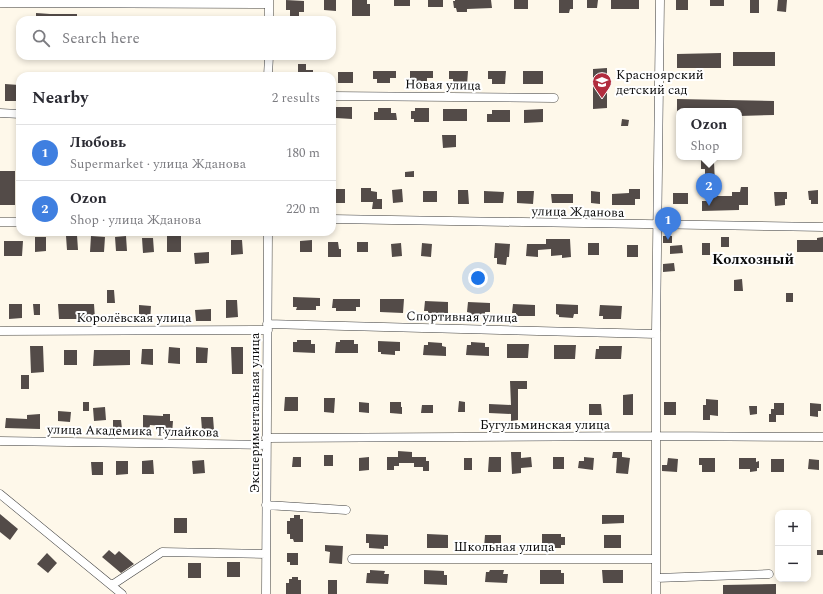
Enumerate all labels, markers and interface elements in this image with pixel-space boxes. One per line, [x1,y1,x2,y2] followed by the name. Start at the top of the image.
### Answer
[16,16,336,60] search box
[30,27,52,49] icon: search
[62,27,140,50] text: Search here
[616,65,704,100] place label: Красноярский детский сад
[591,71,613,99] school or university icon: Красноярский детский сад
[405,74,482,96] street label: Новая улица
[32,85,88,111] text: Nearby
[272,88,320,108] text: 2 results
[676,108,742,160] popup
[691,113,727,136] text: Ozon
[70,131,126,154] text: Любовь
[691,136,719,156] text: Shop
[41,143,49,163] text: 1
[286,143,320,163] text: 180 m
[70,154,246,174] text: Supermarket · улица Жданова
[696,173,722,206] pin: 2
[70,187,107,210] text: Ozon
[41,199,49,219] text: 2
[286,199,320,219] text: 220 m
[530,201,625,223] street label: улица Жданова
[655,207,681,240] pin: 1
[70,210,201,230] text: Shop · улица Жданова
[712,248,794,271] district label: Колхозный
[468,268,488,288] your location
[406,306,519,328] street label: Спортивная улица
[76,308,192,328] street label: Королёвская улица
[245,332,265,493] street label: Экспериментальная улица
[480,415,611,435] street label: Бугульминская улица
[46,419,220,443] street label: улица Академика Тулайкова
[775,510,811,582] map controls
[775,510,811,546] button: +
[454,537,555,557] street label: Школьная улица
[775,546,811,582] button: −

